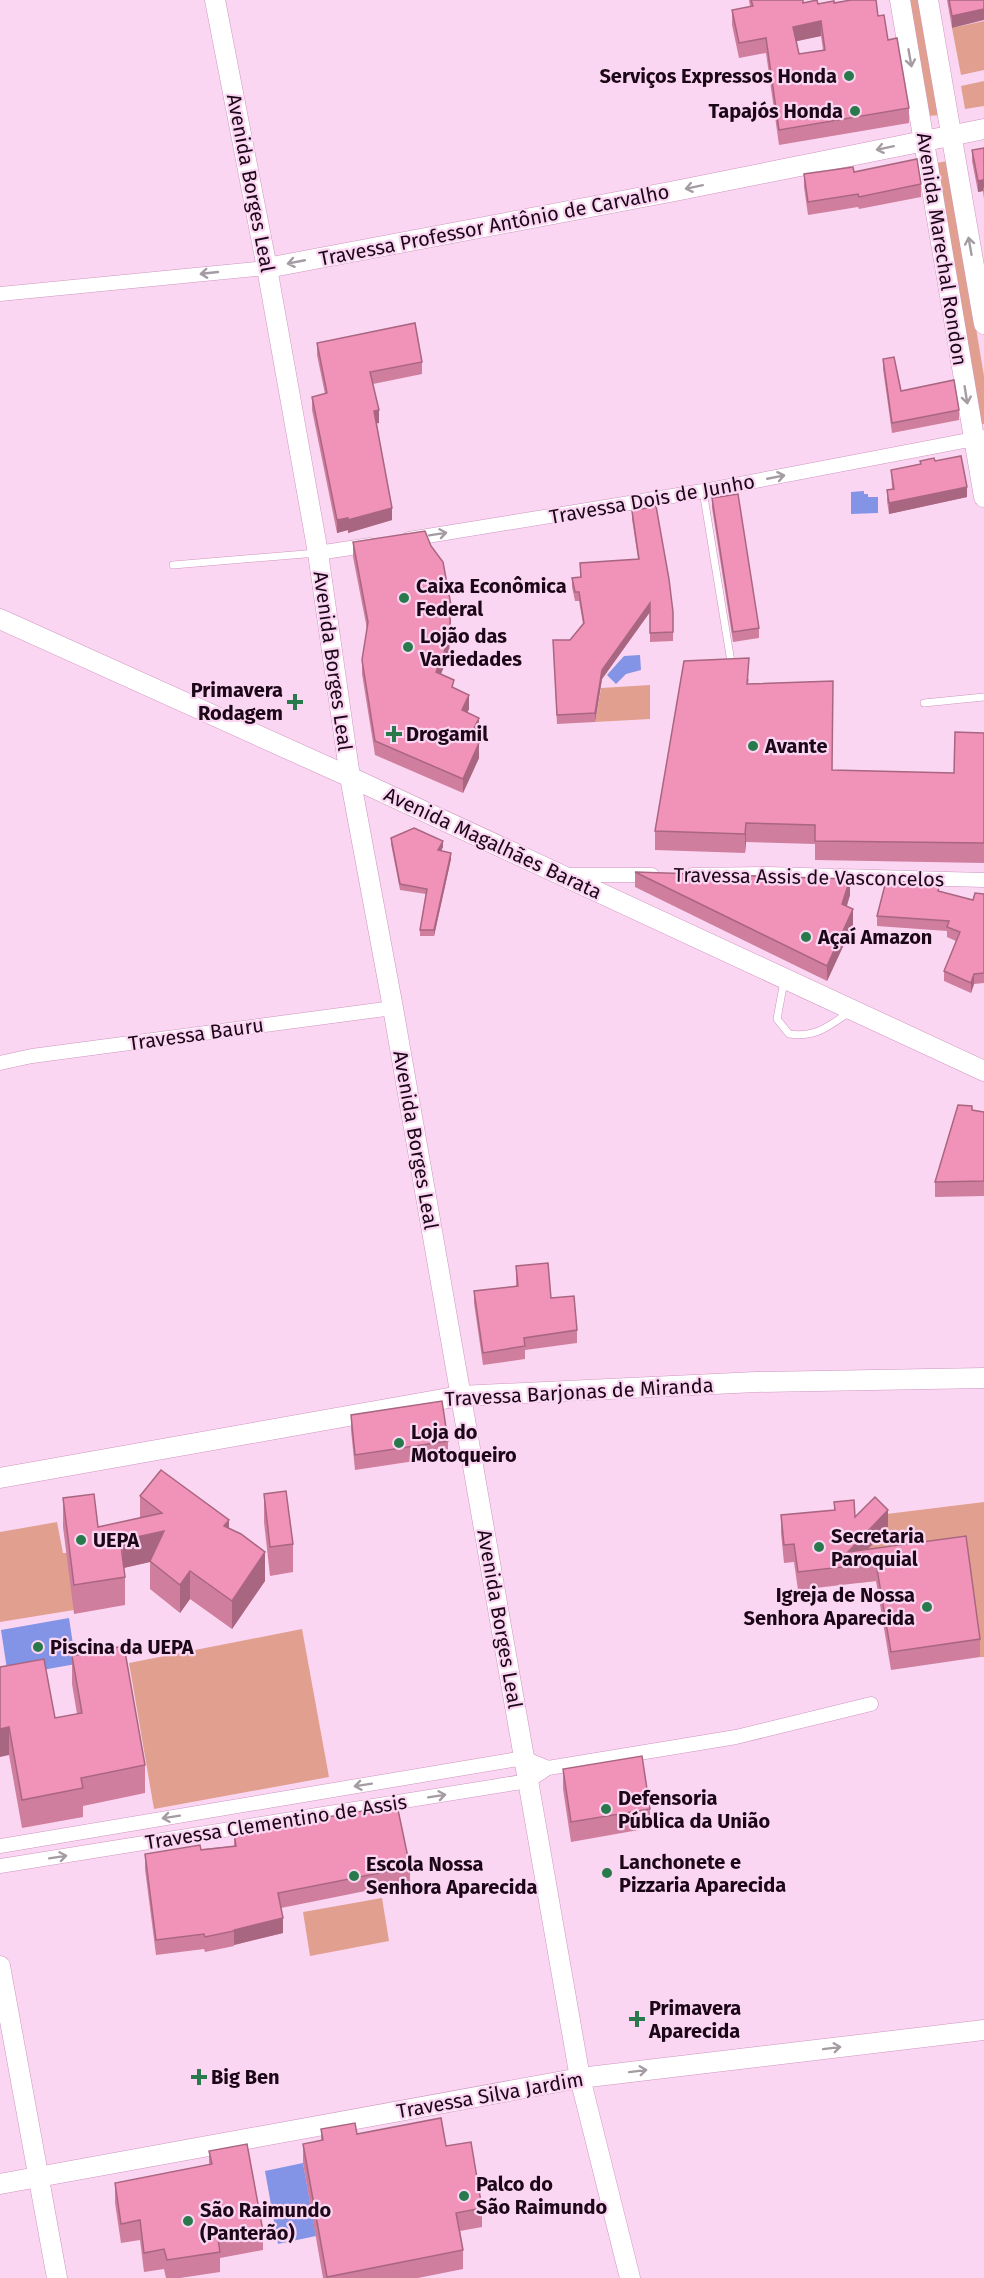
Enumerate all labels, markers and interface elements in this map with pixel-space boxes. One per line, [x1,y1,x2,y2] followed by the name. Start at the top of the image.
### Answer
[905,47,916,67] one-way arrow
[599,64,837,88] place label: Serviços Expressos Honda
[842,69,856,83] marker: Serviços Expressos Honda
[222,92,280,274] street label: Avenida Borges Leal
[709,99,843,123] place label: Tapajós Honda
[848,104,862,118] marker: Tapajós Honda
[912,131,972,367] street label: Avenida Marechal Rondon
[876,143,896,154] one-way arrow
[317,179,671,271] street label: Travessa Professor Antônio de Carvalho
[685,182,705,193] one-way arrow
[965,236,976,256] one-way arrow
[287,257,307,268] one-way arrow
[200,268,220,279] one-way arrow
[961,385,972,404] one-way arrow
[547,469,757,529] street label: Travessa Dois de Junho
[765,471,785,482] one-way arrow
[428,529,448,540] one-way arrow
[309,570,358,753] street label: Avenida Borges Leal
[416,574,567,621] place label: Caixa Econômica Federal
[397,591,411,605] marker: Caixa Econômica Federal
[419,624,522,671] place label: Lojão das Variedades
[401,640,415,654] marker: Lojão das Variedades
[191,678,283,725] place label: Primavera Rodagem
[288,695,302,709] marker: Primavera Rodagem
[406,722,488,746] place label: Drogamil
[387,727,401,741] marker: Drogamil
[764,734,828,758] place label: Avante
[746,739,760,753] marker: Avante
[380,782,606,904] street label: Avenida Magalhães Barata
[674,863,944,891] street label: Travessa Assis de Vasconcelos
[817,925,932,949] place label: Açaí Amazon
[799,930,813,944] marker: Açaí Amazon
[127,1013,265,1055] street label: Travessa Bauru
[388,1049,444,1231] street label: Avenida Borges Leal
[444,1373,714,1411] street label: Travessa Barjonas de Miranda
[411,1420,517,1467] place label: Loja do Motoqueiro
[392,1436,406,1450] marker: Loja do Motoqueiro
[831,1524,925,1571] place label: Secretaria Paroquial
[93,1528,140,1552] place label: UEPA
[472,1528,528,1710] street label: Avenida Borges Leal
[74,1533,88,1547] marker: UEPA
[812,1540,826,1554] marker: Secretaria Paroquial
[744,1583,915,1630] place label: Igreja de Nossa Senhora Aparecida
[920,1600,934,1614] marker: Igreja de Nossa Senhora Aparecida
[50,1635,195,1659] place label: Piscina da UEPA
[31,1640,45,1654] marker: Piscina da UEPA
[354,1780,373,1791] one-way arrow
[618,1786,770,1833] place label: Defensoria Pública da União
[143,1789,409,1855] street label: Travessa Clementino de Assis
[426,1790,446,1801] one-way arrow
[599,1802,613,1816] marker: Defensoria Pública da União
[161,1811,181,1822] one-way arrow
[619,1850,786,1897] place label: Lanchonete e Pizzaria Aparecida
[47,1851,67,1862] one-way arrow
[366,1852,537,1899] place label: Escola Nossa Senhora Aparecida
[600,1866,614,1880] marker: Lanchonete e Pizzaria Aparecida
[347,1869,361,1883] marker: Escola Nossa Senhora Aparecida
[648,1996,741,2043] place label: Primavera Aparecida
[630,2012,644,2026] marker: Primavera Aparecida
[821,2042,841,2053] one-way arrow
[211,2065,280,2089] place label: Big Ben
[628,2065,647,2076] one-way arrow
[395,2067,585,2123] street label: Travessa Silva Jardim
[192,2070,206,2084] marker: Big Ben
[476,2172,607,2219] place label: Palco do São Raimundo
[457,2189,471,2203] marker: Palco do São Raimundo
[200,2198,331,2245] place label: São Raimundo (Panterão)
[181,2214,195,2228] marker: São Raimundo (Panterão)

